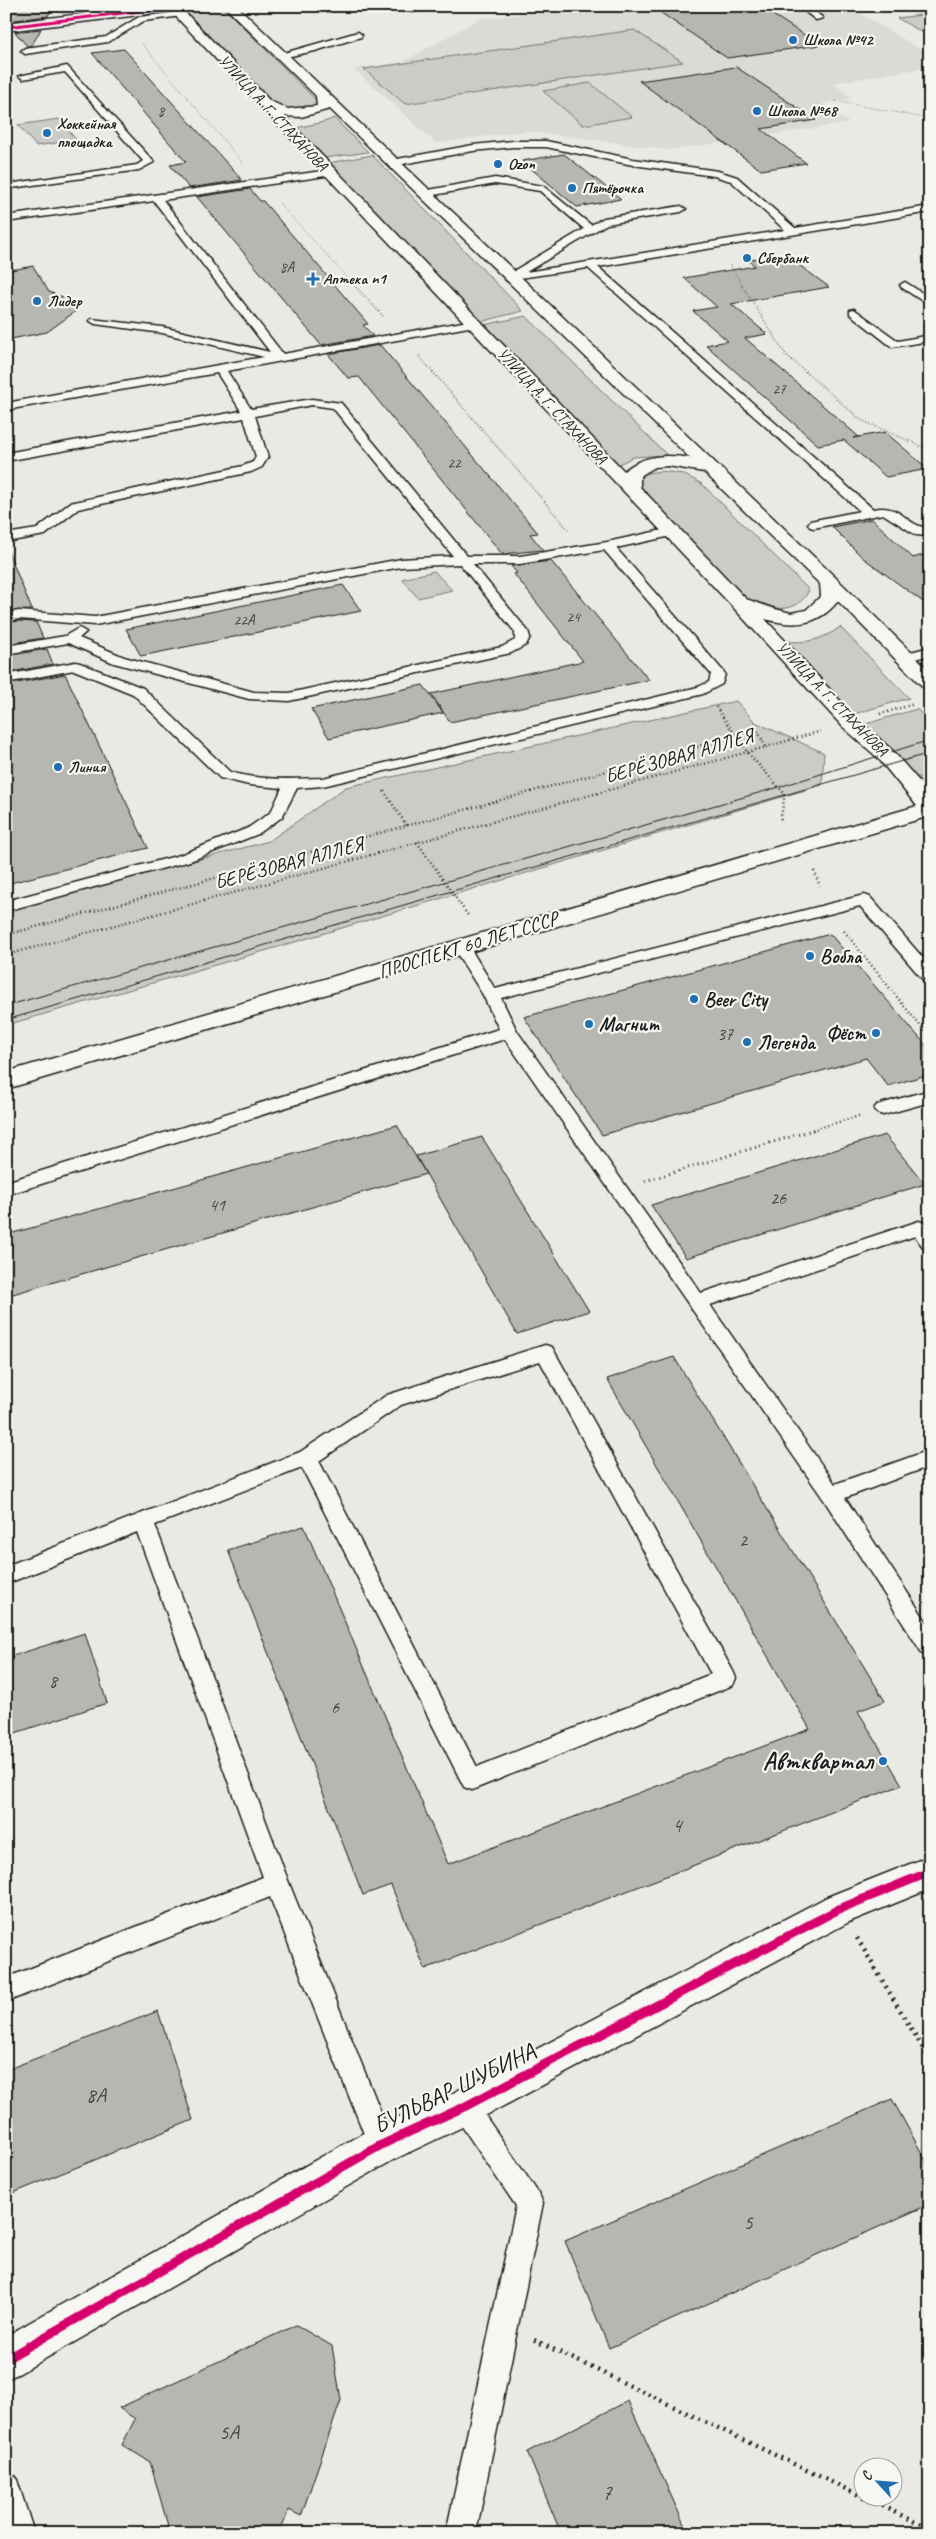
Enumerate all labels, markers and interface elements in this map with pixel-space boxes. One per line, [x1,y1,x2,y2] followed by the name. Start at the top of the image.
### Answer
[803,30,874,50] place label: Школа №42
[787,34,799,46] marker: Школа №42
[214,51,333,176] street label: УЛИЦА А. Г. СТАХАНОВА
[767,101,839,121] place label: Школа №68
[158,102,166,121] house number: 8
[751,105,763,117] marker: Школа №68
[57,114,117,152] place label: Хоккейная площадка
[41,127,53,139] marker: Хоккейная площадка
[508,154,535,174] place label: Ozon
[492,158,504,170] marker: Ozon
[582,178,644,198] place label: Пятёрочка
[566,182,578,194] marker: Пятёрочка
[757,248,810,268] place label: Сбербанк
[741,252,753,264] marker: Сбербанк
[280,258,296,277] house number: 8А
[323,269,388,289] place label: Аптека n1
[307,273,319,285] marker: Аптека n1
[47,291,83,311] place label: Лидер
[31,295,43,307] marker: Лидер
[493,344,612,469] street label: УЛИЦА А. Г. СТАХАНОВА
[772,380,787,399] house number: 27
[447,454,462,473] house number: 22
[566,608,581,627] house number: 24
[233,611,256,630] house number: 22А
[772,638,892,761] street label: УЛИЦА А. Г. СТАХАНОВА
[602,722,759,789] street label: БЕРЁЗОВАЯ АЛЛЕЯ
[68,757,107,777] place label: Линия
[52,761,64,773] marker: Линия
[212,830,369,895] street label: БЕРЁЗОВАЯ АЛЛЕЯ
[375,905,563,984] street label: ПРОСПЕКТ 60 ЛЕТ СССР
[820,944,863,969] place label: Вобла
[804,950,816,962] marker: Вобла
[704,987,769,1012] place label: Beer City
[688,993,700,1005] marker: Beer City
[599,1012,660,1037] place label: Магнит
[583,1018,595,1030] marker: Магнит
[826,1021,867,1046] place label: Фёст
[717,1023,734,1045] house number: 37
[870,1027,882,1039] marker: Фёст
[757,1030,817,1055] place label: Легенда
[741,1036,753,1048] marker: Легенда
[770,1187,787,1209] house number: 26
[209,1194,226,1216] house number: 41
[739,1529,749,1551] house number: 2
[49,1670,59,1692] house number: 8
[331,1696,340,1718] house number: 6
[763,1746,875,1776] place label: Автквартал
[877,1755,889,1767] marker: Автквартал
[672,1812,684,1838] house number: 4
[368,2035,541,2140] street label: БУЛЬВАР ШУБИНА
[86,2082,107,2108] house number: 8А
[743,2209,754,2235] house number: 5
[219,2419,240,2445] house number: 5А
[854,2456,904,2506] north arrow
[858,2468,877,2483] text: С
[602,2479,613,2505] house number: 7

